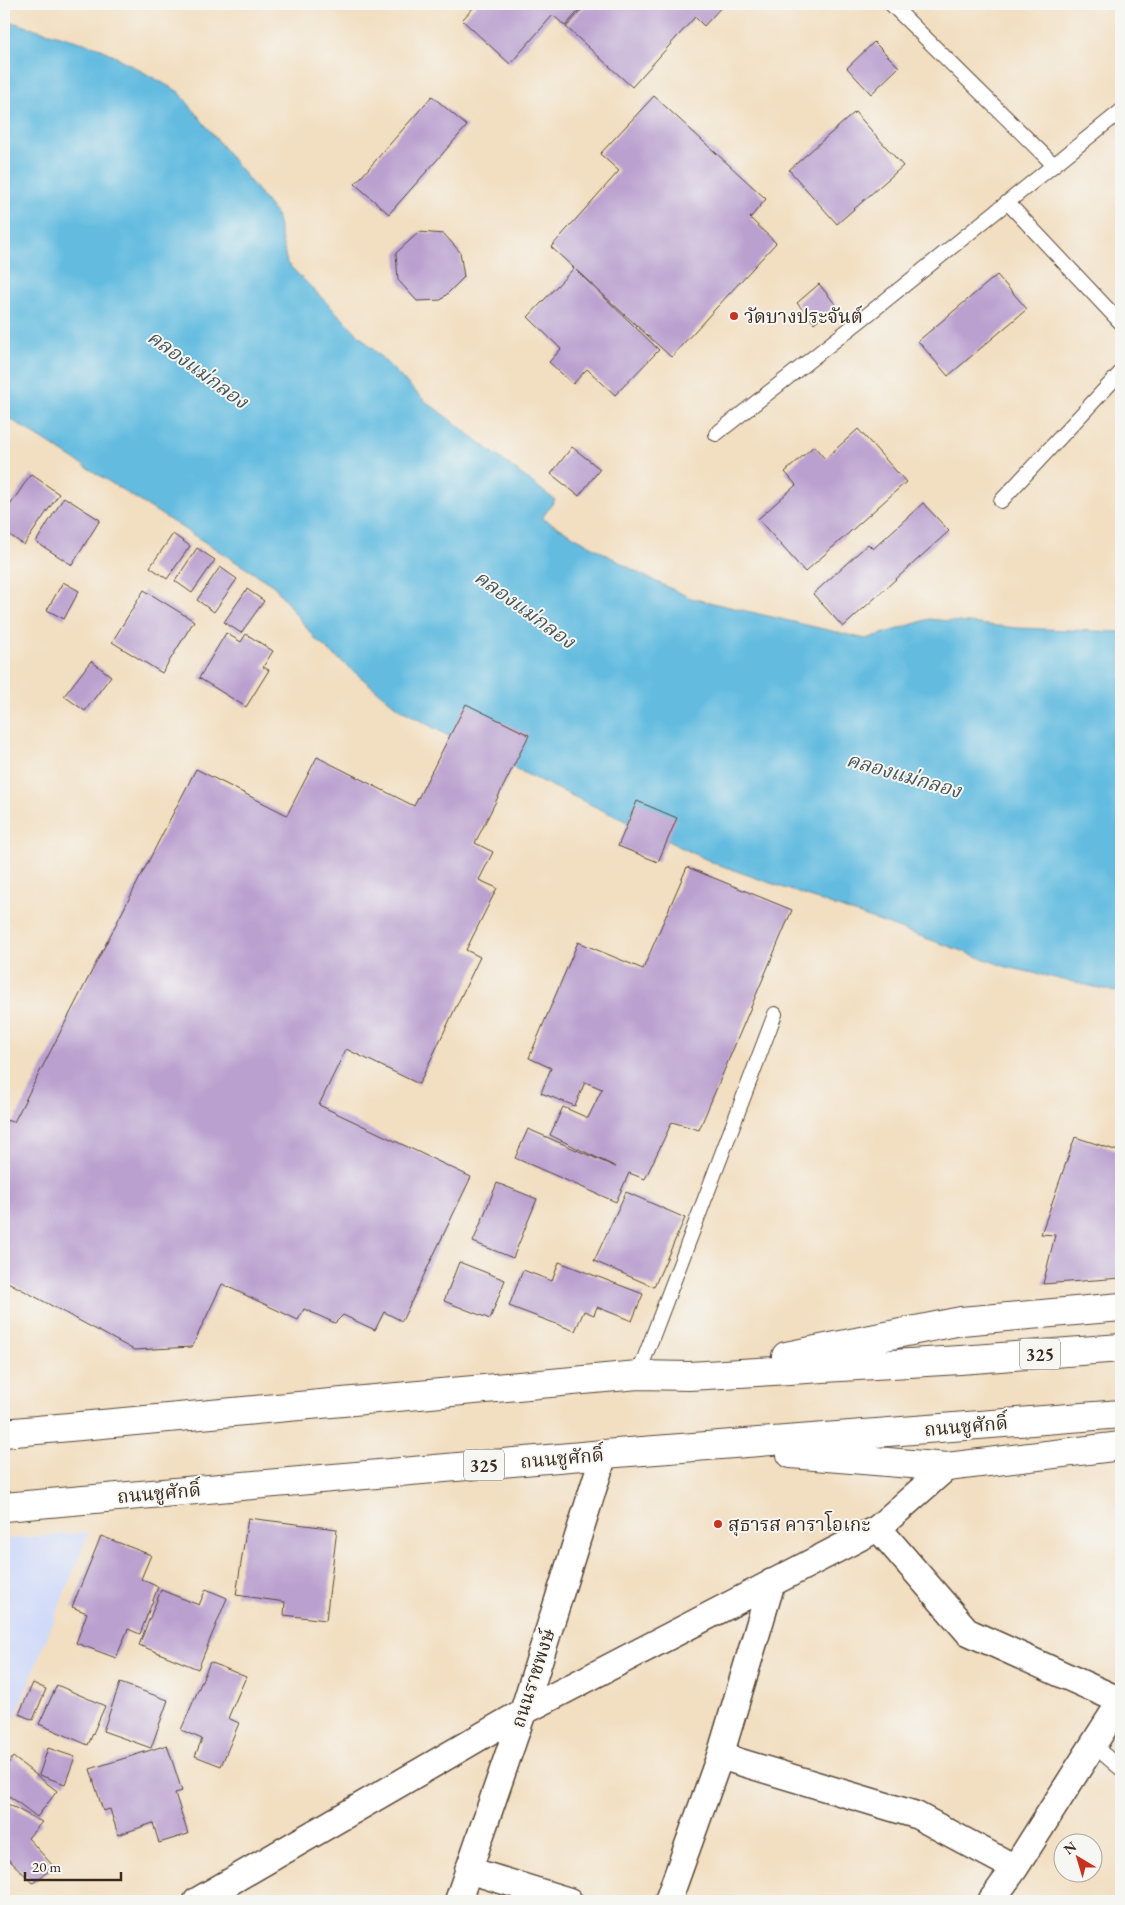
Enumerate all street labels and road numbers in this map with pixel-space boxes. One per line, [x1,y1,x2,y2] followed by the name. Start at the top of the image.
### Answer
[1020,1338,1060,1370] road number: 325
[923,1408,1010,1442] street label: ถนนชูศักดิ์
[519,1440,606,1474] street label: ถนนชูศักดิ์
[464,1450,504,1480] road number: 325
[116,1475,203,1509] street label: ถนนชูศักดิ์
[505,1625,561,1731] street label: ถนนราชพงษ์

